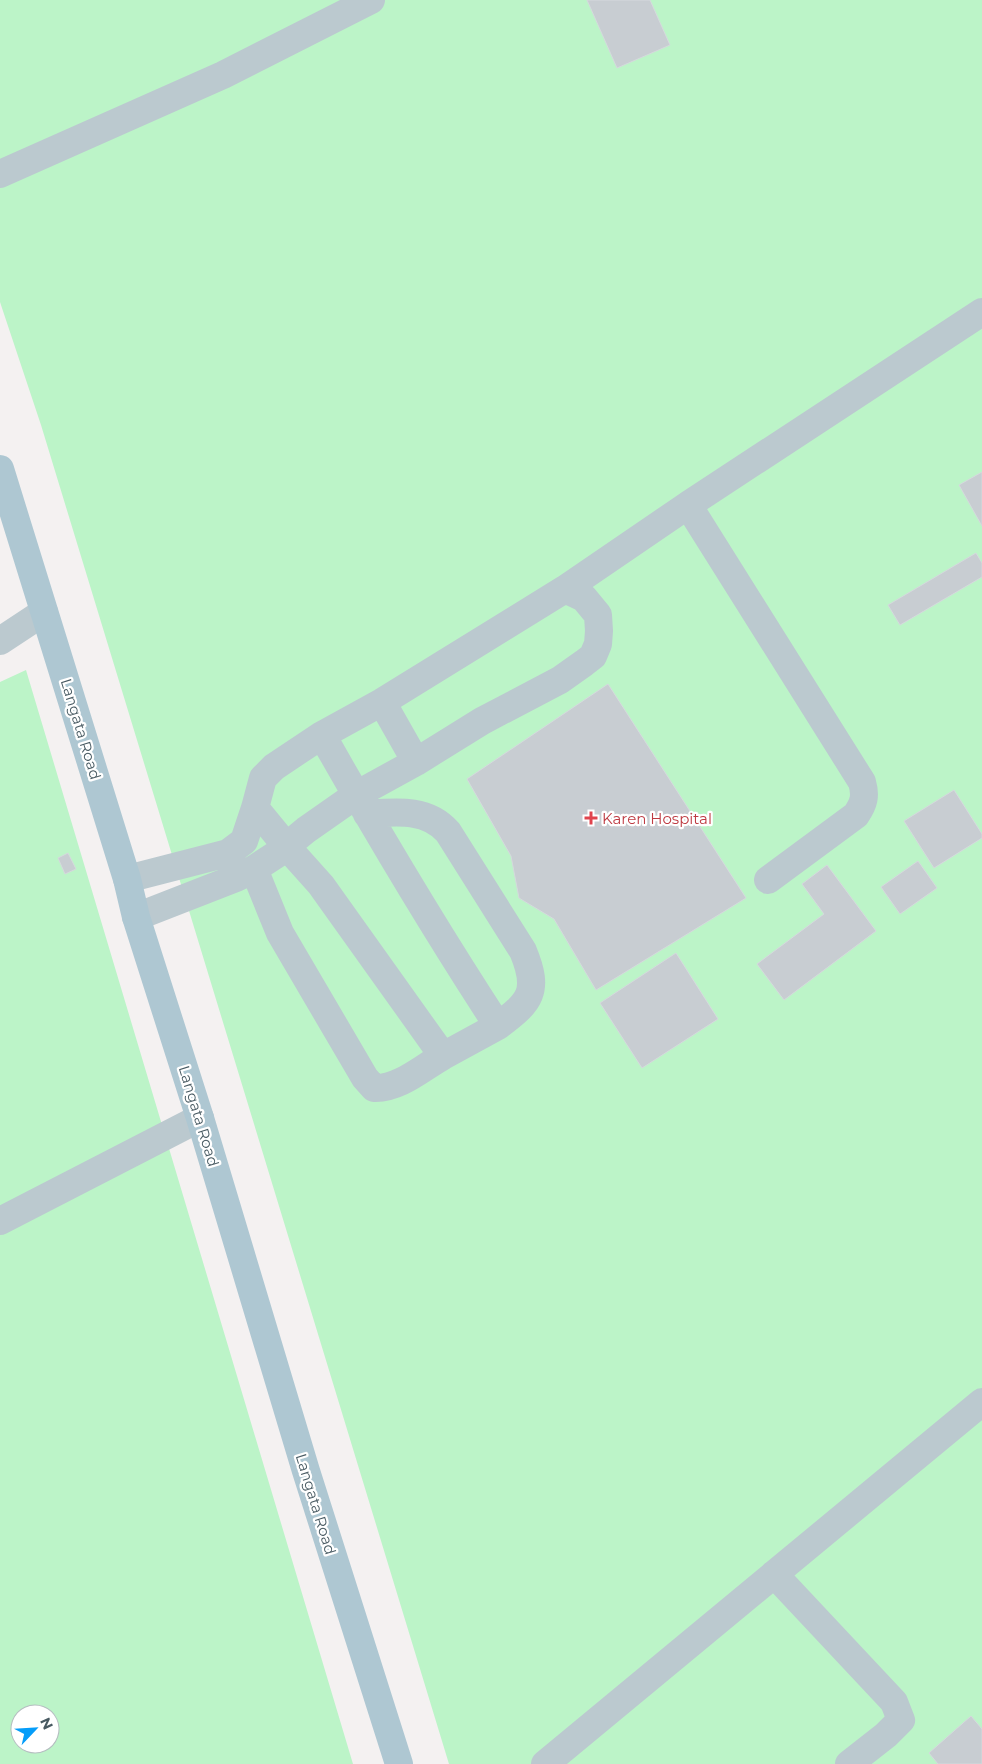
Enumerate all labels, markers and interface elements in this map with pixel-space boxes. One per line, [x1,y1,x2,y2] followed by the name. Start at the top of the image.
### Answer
[57,676,105,782] street label: Langata Road
[602,809,712,828] place label: Karen Hospital
[584,811,598,825] marker: Karen Hospital
[175,1063,223,1169] street label: Langata Road
[292,1451,340,1557] street label: Langata Road
[10,1704,60,1754] north arrow
[36,1715,57,1732] text: N

